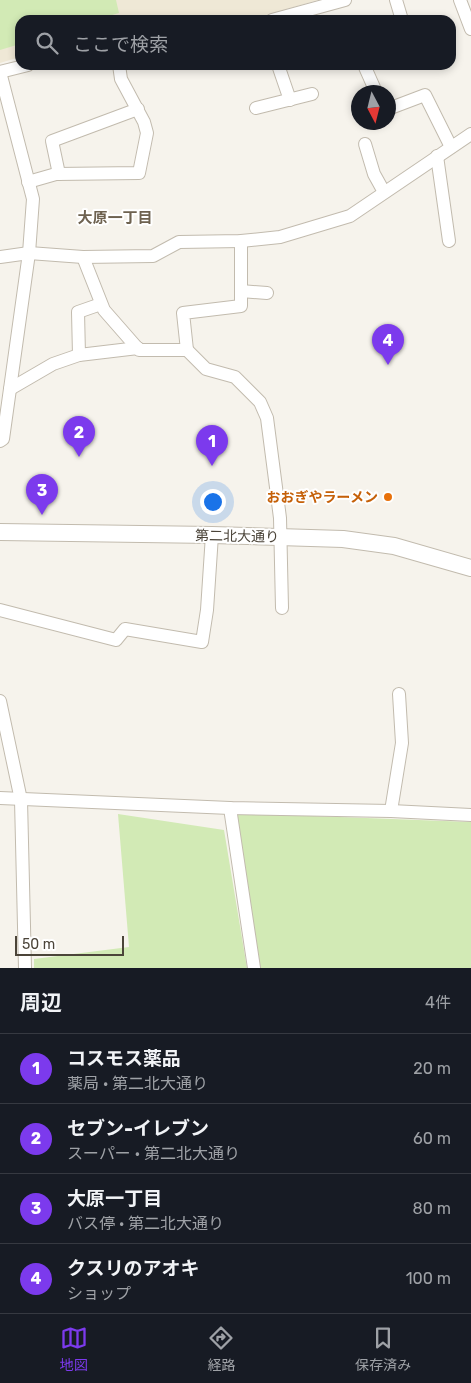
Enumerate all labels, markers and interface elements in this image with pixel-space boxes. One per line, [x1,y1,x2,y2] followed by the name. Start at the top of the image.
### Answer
[15,15,456,70] search box
[33,29,61,57] icon: search
[73,33,168,56] text: ここで検索
[351,85,396,130] north arrow
[77,209,153,227] district label: 大原一丁目
[372,324,404,365] pin: 4
[63,416,95,457] pin: 2
[196,425,228,466] pin: 1
[26,474,58,515] pin: 3
[200,489,226,515] your location
[267,489,378,506] place label: おおぎやラーメン
[382,491,394,503] marker: おおぎやラーメン
[195,527,279,546] street label: 第二北大通り
[15,933,124,956] scale bar
[22,936,55,953] text: 50 m
[20,990,62,1015] text: 周辺
[425,993,451,1012] text: 4件
[67,1047,181,1070] text: コスモス薬品
[32,1059,40,1078] text: 1
[413,1059,451,1078] text: 20 m
[67,1074,208,1093] text: 薬局 · 第二北大通り
[67,1117,209,1140] text: セブン-イレブン
[31,1129,41,1148] text: 2
[413,1129,451,1148] text: 60 m
[67,1144,240,1163] text: スーパー · 第二北大通り
[67,1187,162,1210] text: 大原一丁目
[31,1199,41,1218] text: 3
[413,1199,451,1218] text: 80 m
[67,1214,224,1233] text: バス停 · 第二北大通り
[67,1257,199,1280] text: クスリのアオキ
[31,1269,41,1288] text: 4
[406,1269,451,1288] text: 100 m
[67,1284,131,1303] text: ショップ
[60,1324,88,1374] tab: 地図
[207,1324,235,1374] tab: 経路
[355,1324,411,1374] tab: 保存済み

